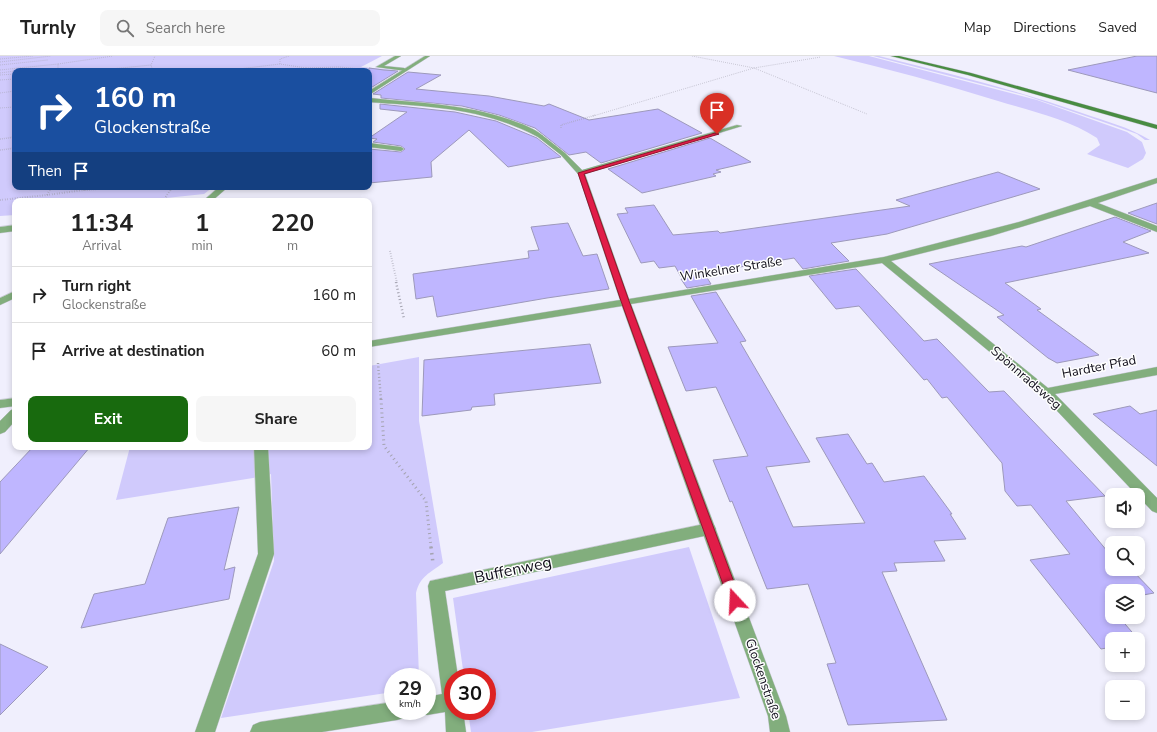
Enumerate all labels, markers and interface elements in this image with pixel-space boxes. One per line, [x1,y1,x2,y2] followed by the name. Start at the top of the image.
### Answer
[100,10,380,46] search box
[20,15,76,41] text: Turnly
[114,17,136,39] icon: search
[146,18,225,38] text: Search here
[964,18,991,37] text: Map
[1013,18,1076,37] text: Directions
[1098,18,1137,37] text: Saved
[94,79,177,117] text: 160 m
[28,84,80,136] icon: right
[700,93,734,134] pin
[706,99,728,121] icon: arrive
[94,115,211,139] text: Glockenstraße
[70,160,92,182] icon: arrive
[28,161,62,181] text: Then
[70,207,133,239] text: 11:34
[195,207,209,239] text: 1
[271,207,314,239] text: 220
[82,237,121,255] text: Arrival
[191,237,213,255] text: min
[287,237,298,255] text: m
[679,252,783,286] street label: Winkelner Straße
[62,276,131,296] text: Turn right
[28,284,50,306] icon: right
[312,285,356,305] text: 160 m
[62,296,146,314] text: Glockenstraße
[28,340,50,362] icon: arrive
[62,341,205,361] text: Arrive at destination
[321,341,356,361] text: 60 m
[987,342,1065,414] street label: Spönnradsweg
[1060,351,1138,383] street label: Hardter Pfad
[28,396,188,442] button: Exit
[196,396,356,442] button: Share
[1105,488,1145,720] map controls
[1105,488,1145,528] button: sound
[1105,536,1145,576] button: search
[472,551,554,589] street label: Buffenweg
[714,580,756,622] position arrow
[1105,584,1145,624] button: layers
[1105,632,1145,672] button: +
[741,636,785,722] street label: Glockenstraße
[444,668,496,720] speed limit sign: 30
[398,675,422,702] text: 29
[1105,680,1145,720] button: −
[399,697,421,711] text: km/h

